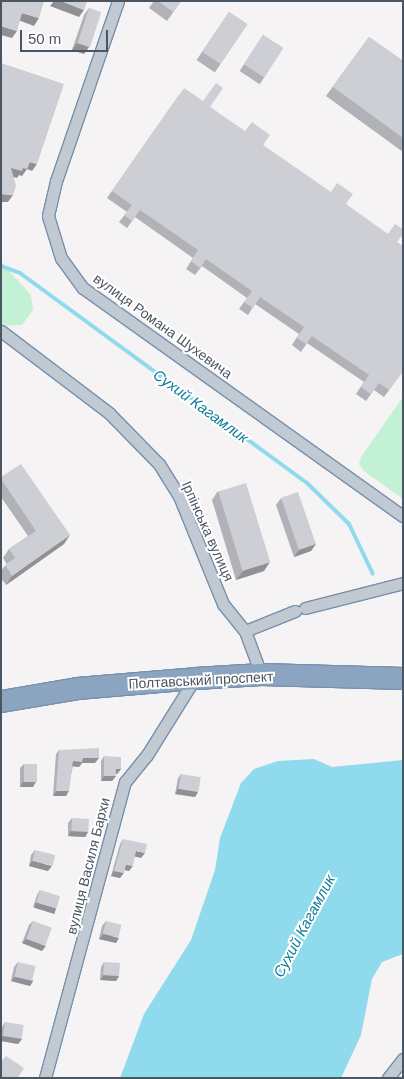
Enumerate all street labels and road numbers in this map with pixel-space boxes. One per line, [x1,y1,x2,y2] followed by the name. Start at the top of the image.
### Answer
[90,270,236,382] street label: вулиця Романа Шухевича
[178,478,238,584] street label: Ірпінська вулиця
[128,668,274,692] street label: Полтавський проспект
[63,796,113,936] street label: вулиця Василя Бархи

